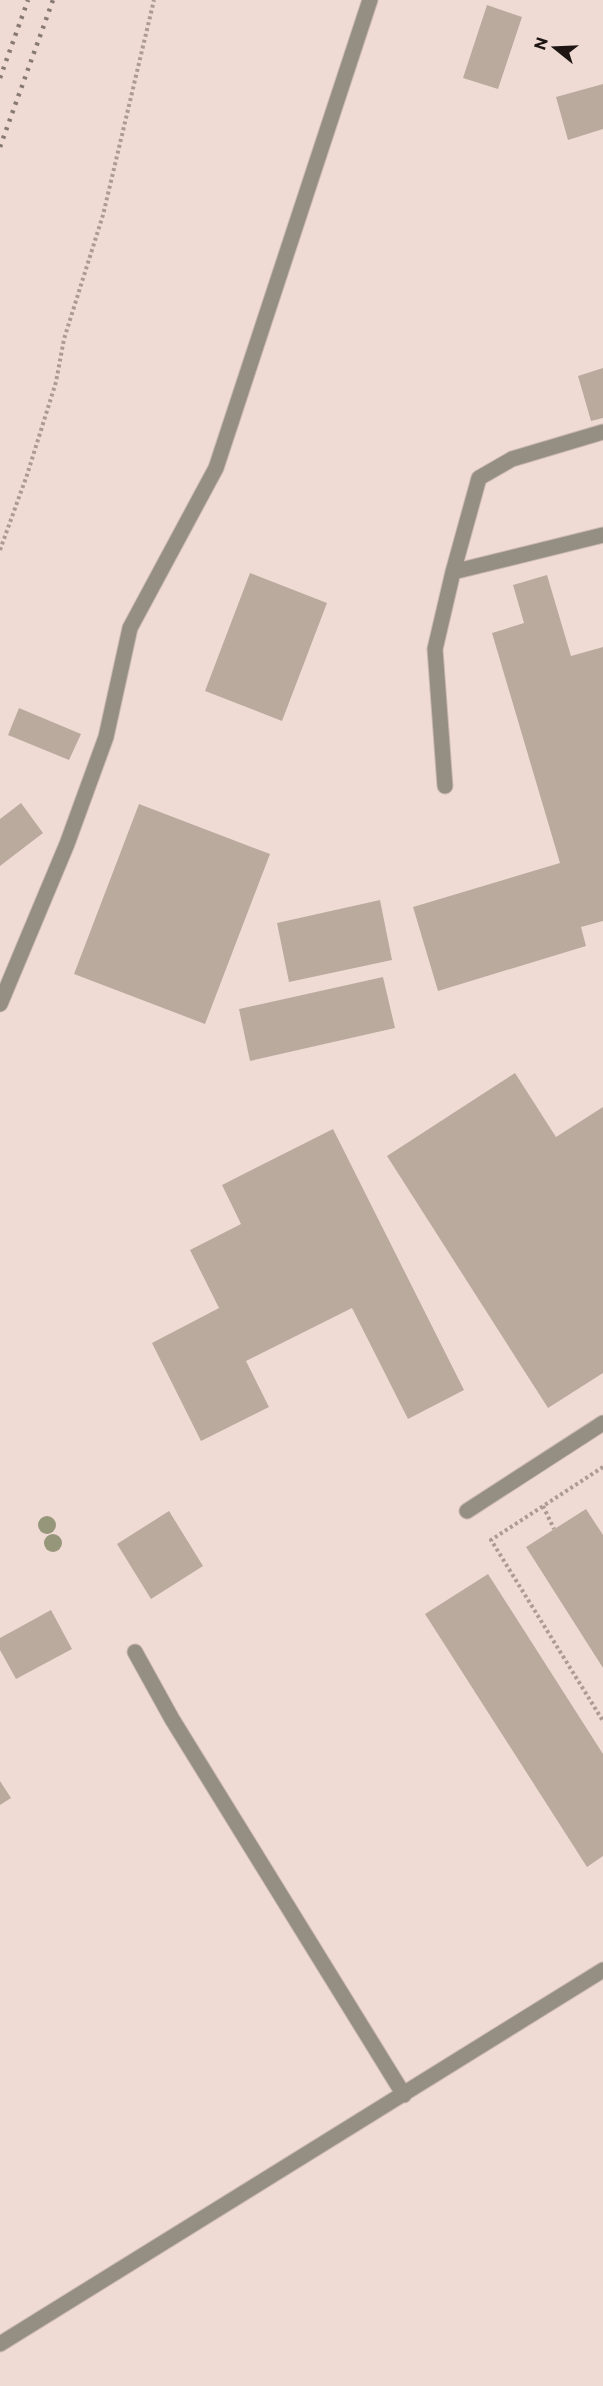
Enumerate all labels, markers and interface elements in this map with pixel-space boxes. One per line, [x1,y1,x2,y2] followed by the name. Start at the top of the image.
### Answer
[525,18,585,78] north arrow
[529,35,551,52] text: N

